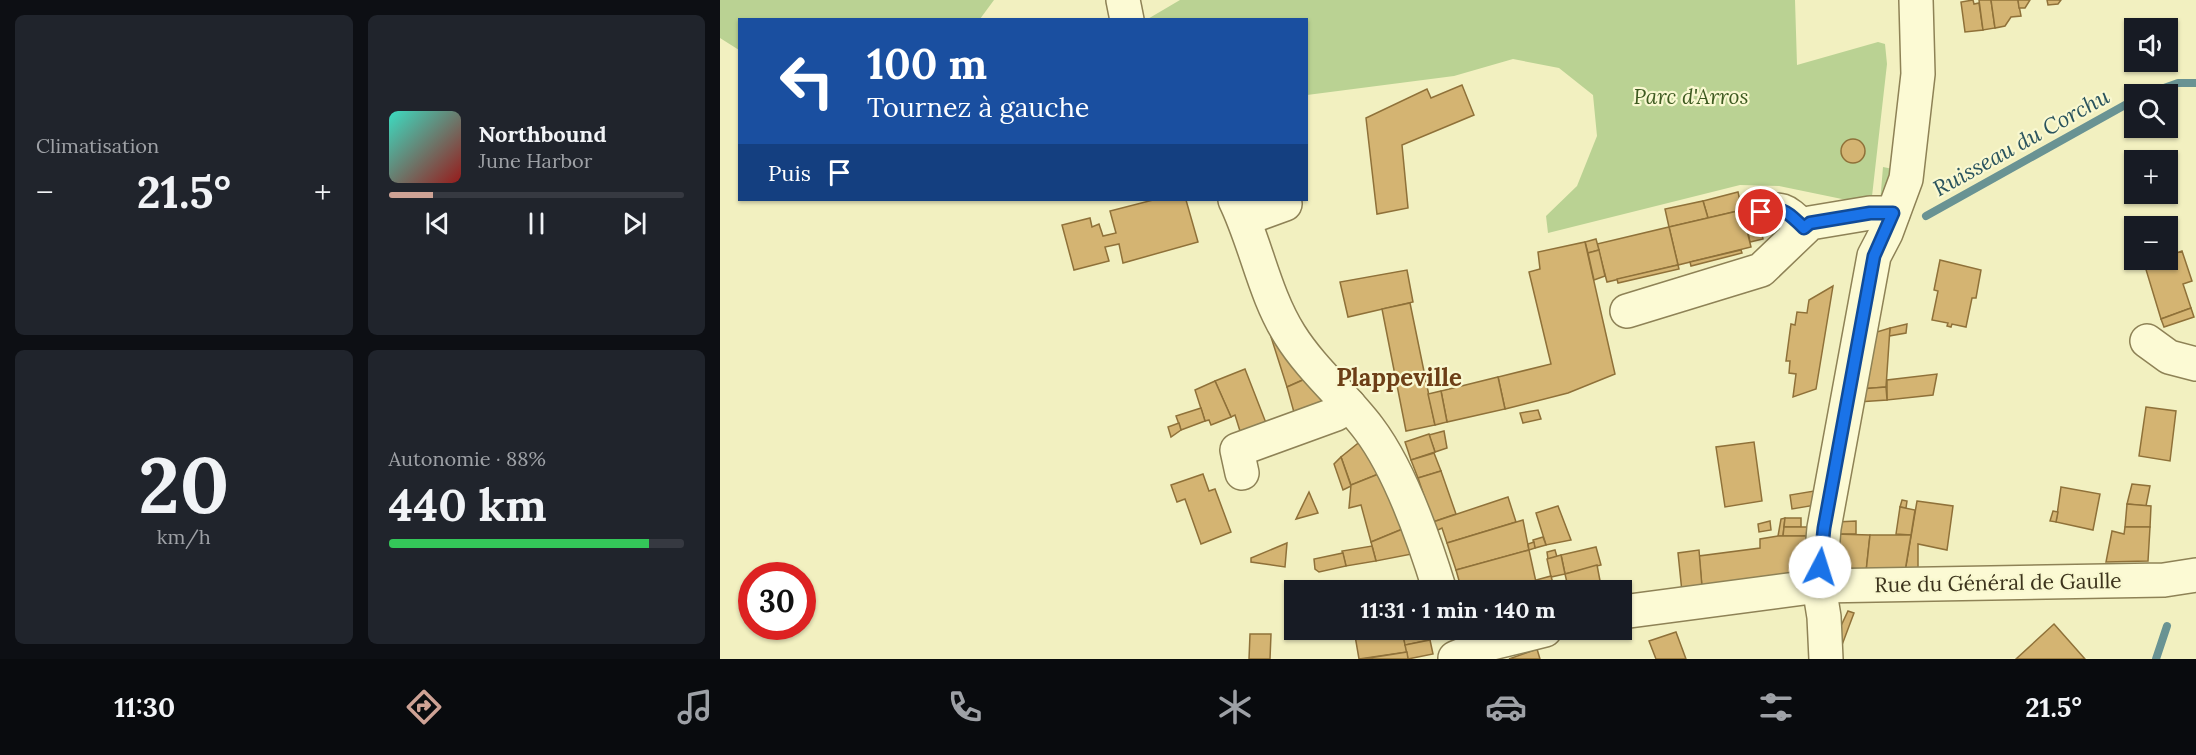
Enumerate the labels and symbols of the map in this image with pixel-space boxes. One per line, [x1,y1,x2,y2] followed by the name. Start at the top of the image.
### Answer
[1928,82,2114,202] water label: Ruisseau du Corchu
[1634,83,1749,110] park label: Parc d'Arros
[1735,186,1786,237] pin
[1336,362,1462,393] district label: Plappeville
[1788,535,1852,599] position arrow
[738,562,816,640] speed limit sign: 30
[1874,567,2122,598] street label: Rue du Général de Gaulle

